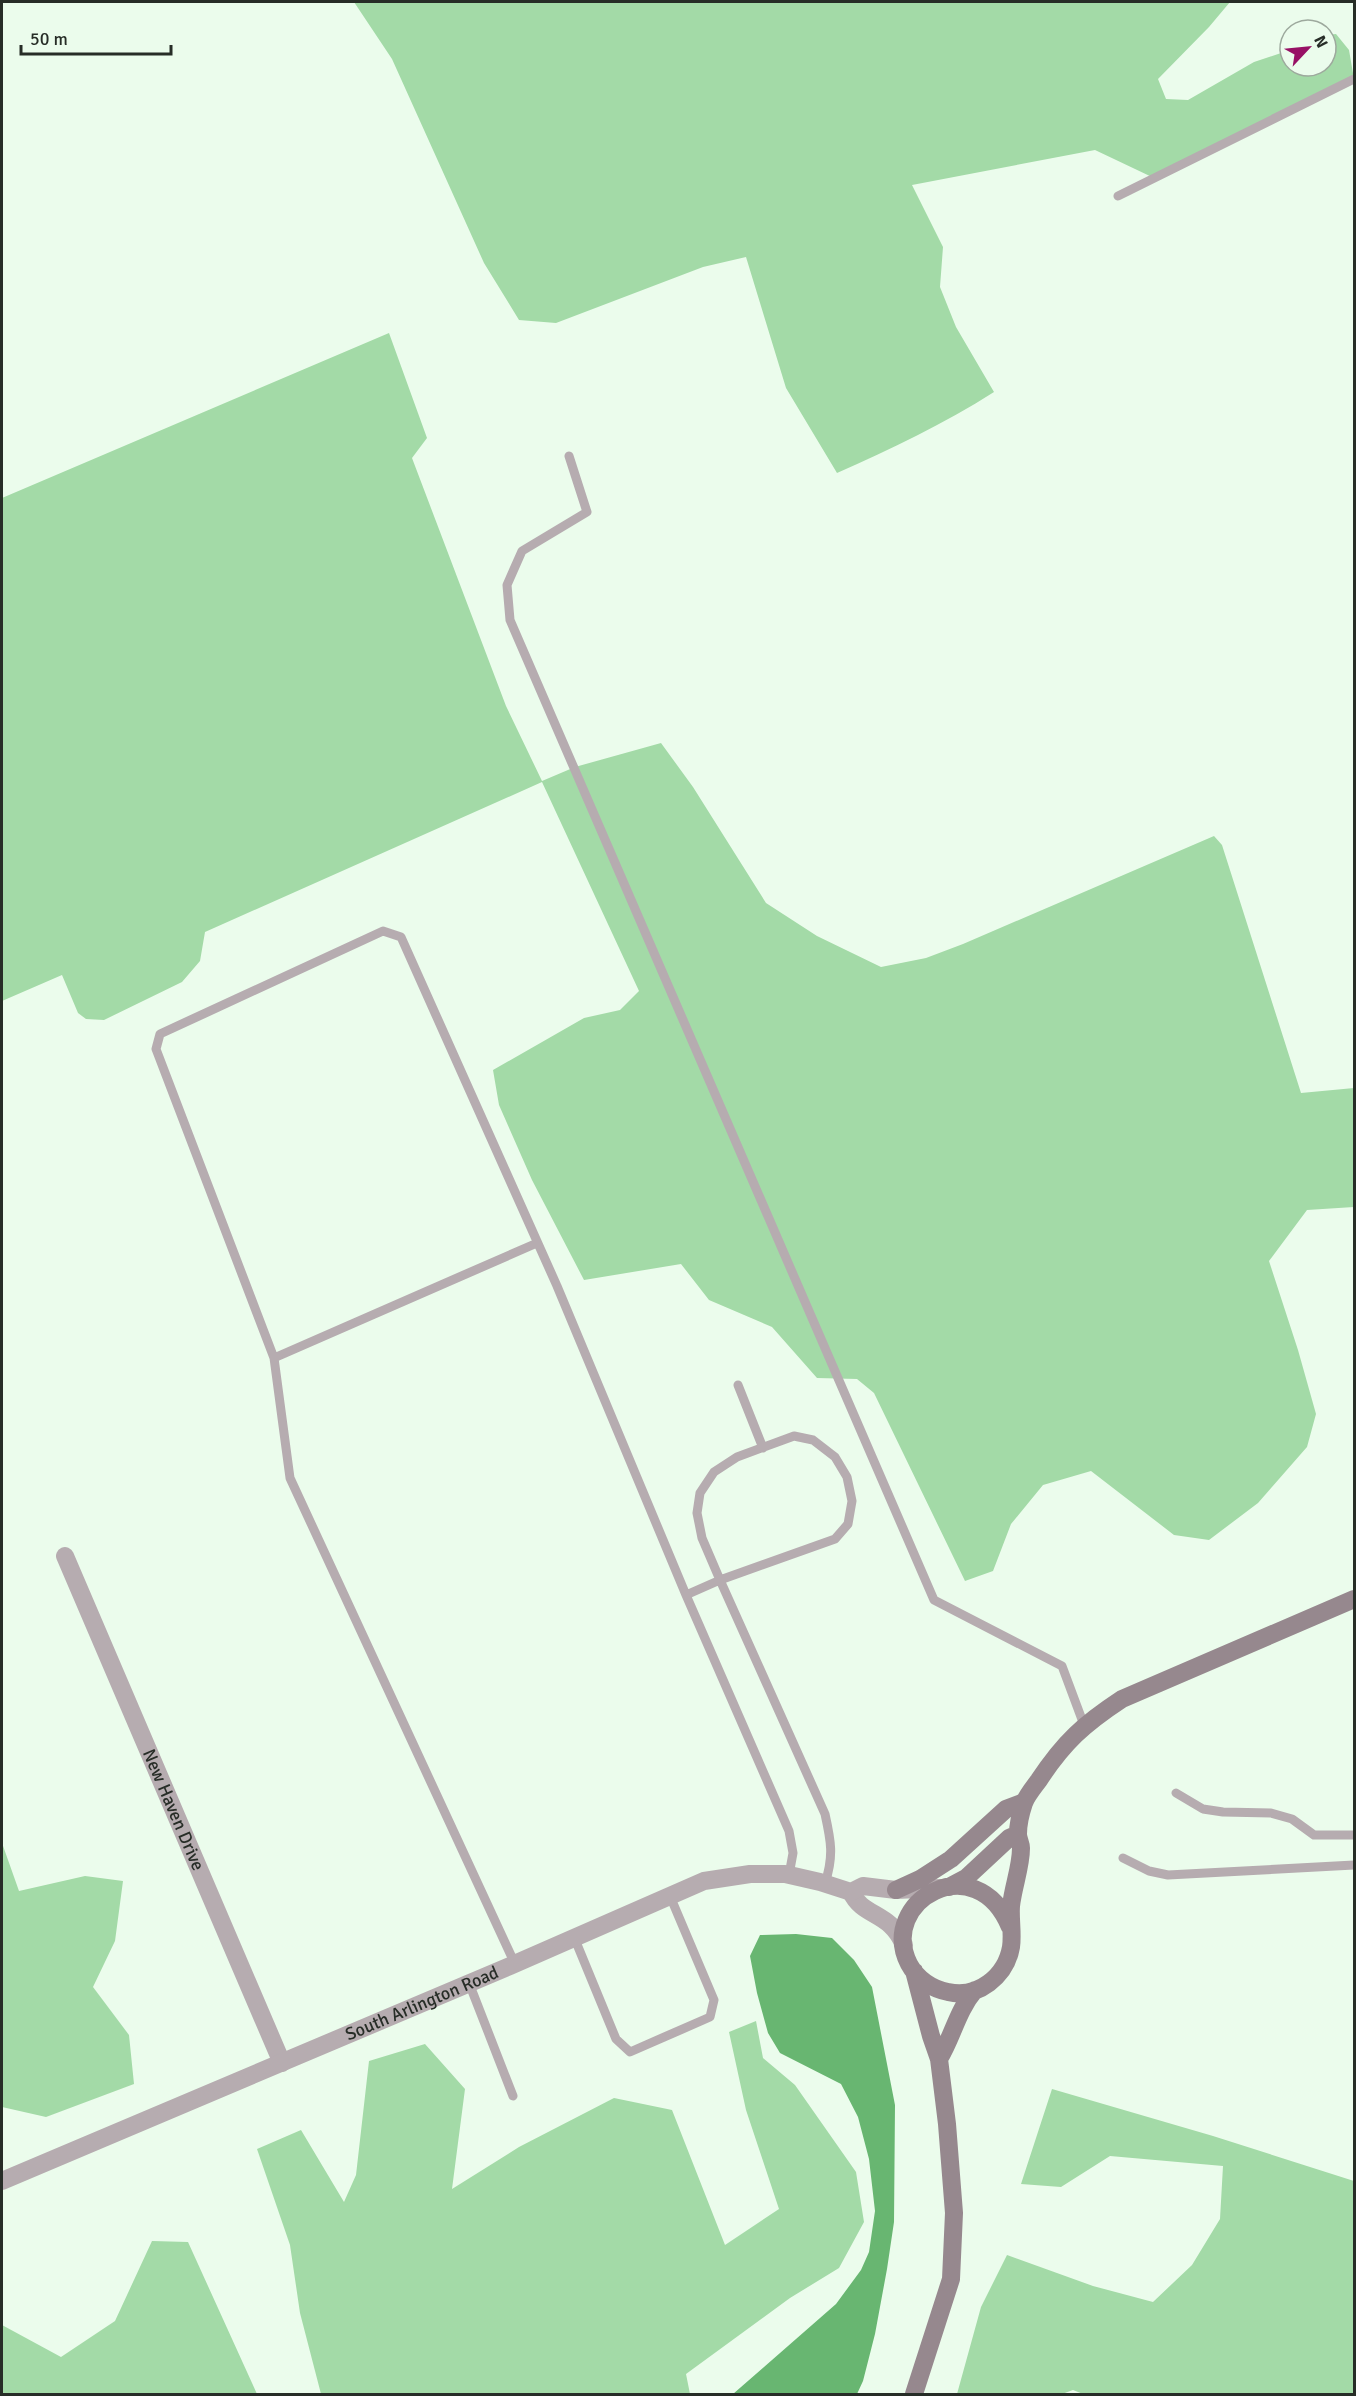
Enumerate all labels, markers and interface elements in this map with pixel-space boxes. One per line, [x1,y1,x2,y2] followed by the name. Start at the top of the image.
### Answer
[21,18,171,56] scale bar
[1278,18,1338,78] north arrow
[30,28,68,50] text: 50 m
[1309,32,1332,51] text: N
[138,1746,209,1874] street label: New Haven Drive
[342,1961,502,2045] street label: South Arlington Road

